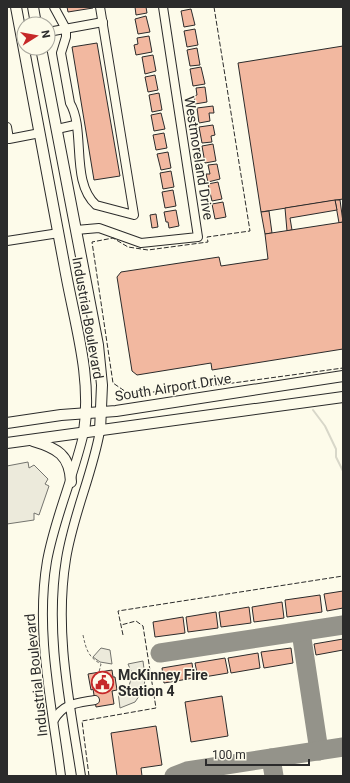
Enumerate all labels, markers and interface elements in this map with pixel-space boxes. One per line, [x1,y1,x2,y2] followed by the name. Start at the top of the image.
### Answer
[16,16,56,56] north arrow
[38,29,52,39] text: N
[181,95,217,221] street label: Westmoreland Drive
[69,256,107,380] street label: Industrial Boulevard
[114,370,232,404] street label: South Airport Drive
[22,613,50,737] street label: Industrial Boulevard
[118,667,208,699] place label: McKinney Fire Station 4
[90,670,116,696] public building icon: McKinney Fire Station 4
[206,741,309,767] scale bar
[212,748,246,762] text: 100 m

